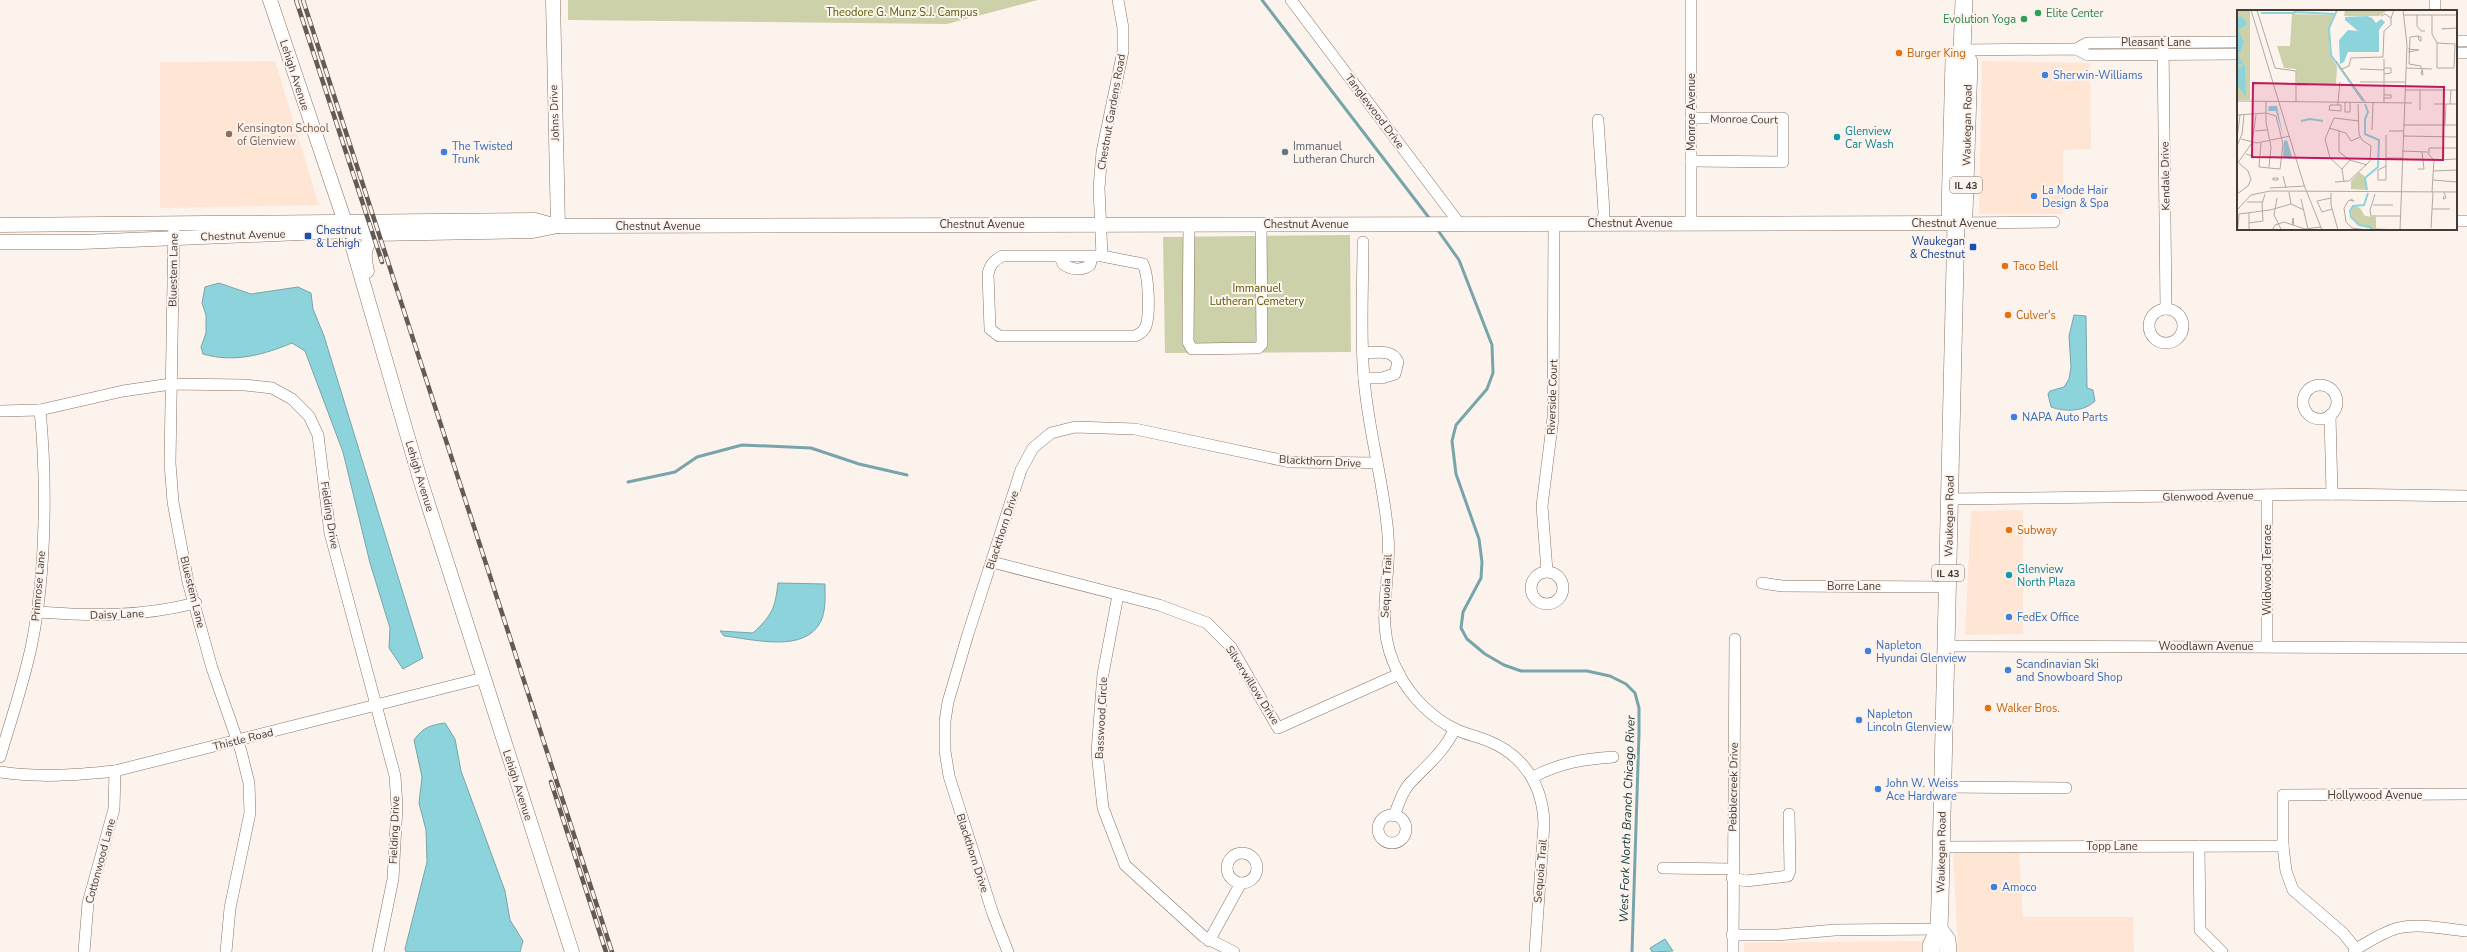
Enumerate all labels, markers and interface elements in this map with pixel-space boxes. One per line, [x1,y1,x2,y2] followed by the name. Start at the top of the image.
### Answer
[826,5,978,20] park label: Theodore G. Munz S.J. Campus
[2046,6,2103,21] place label: Elite Center
[2033,8,2043,18] marker: Elite Center
[2237,10,2457,230] inset map
[1943,12,2016,27] place label: Evolution Yoga
[2019,14,2029,24] marker: Evolution Yoga
[2121,35,2191,50] street label: Pleasant Lane
[276,38,313,113] street label: Lehigh Avenue
[1907,46,1966,61] place label: Burger King
[1894,48,1904,58] marker: Burger King
[1094,53,1129,171] street label: Chestnut Gardens Road
[2053,68,2143,83] place label: Sherwin-Williams
[2040,70,2050,80] marker: Sherwin-Williams
[1342,71,1408,152] street label: Tanglewood Drive
[1684,73,1699,151] street label: Monroe Avenue
[546,84,563,142] street label: Johns Drive
[1959,84,1976,166] street label: Waukegan Road
[1710,111,1778,128] street label: Monroe Court
[237,121,330,149] place label: Kensington School of Glenview
[1845,124,1894,152] place label: Glenview Car Wash
[224,129,234,139] marker: Kensington School of Glenview
[1832,132,1842,142] marker: Glenview Car Wash
[452,139,513,167] place label: The Twisted Trunk
[1293,139,1375,167] place label: Immanuel Lutheran Church
[2157,141,2174,211] street label: Kendale Drive
[439,147,449,157] marker: The Twisted Trunk
[1280,147,1290,157] marker: Immanuel Lutheran Church
[1950,177,1982,193] road number: IL 43
[2042,183,2109,211] place label: La Mode Hair Design & Spa
[2029,191,2039,201] marker: La Mode Hair Design & Spa
[1587,216,1673,231] street label: Chestnut Avenue
[1911,216,1997,231] street label: Chestnut Avenue
[939,217,1025,232] street label: Chestnut Avenue
[1263,217,1349,232] street label: Chestnut Avenue
[615,219,701,234] street label: Chestnut Avenue
[316,223,361,251] place label: Chestnut & Lehigh
[200,227,286,244] street label: Chestnut Avenue
[303,231,313,241] marker: Chestnut & Lehigh
[165,233,182,307] street label: Bluestem Lane
[1910,234,1965,262] place label: Waukegan & Chestnut
[1968,242,1978,252] marker: Waukegan & Chestnut
[2013,259,2059,274] place label: Taco Bell
[2000,261,2010,271] marker: Taco Bell
[1210,281,1305,309] park label: Immanuel Lutheran Cemetery
[2016,308,2056,323] place label: Culver's
[2003,310,2013,320] marker: Culver's
[1544,359,1561,435] street label: Riverside Court
[2022,410,2108,425] place label: NAPA Auto Parts
[2009,412,2019,422] marker: NAPA Auto Parts
[402,439,437,514] street label: Lehigh Avenue
[1278,452,1362,471] street label: Blackthorn Drive
[1941,475,1958,557] street label: Waukegan Road
[317,480,342,550] street label: Fielding Drive
[2162,488,2254,505] street label: Glenwood Avenue
[983,489,1022,572] street label: Blackthorn Drive
[2017,523,2057,538] place label: Subway
[2260,524,2275,616] street label: Wildwood Terrace
[2004,525,2014,535] marker: Subway
[28,550,49,622] street label: Primrose Lane
[1377,553,1396,618] street label: Sequoia Trail
[176,555,209,630] street label: Bluestem Lane
[2017,562,2075,590] place label: Glenview North Plaza
[1932,565,1964,581] road number: IL 43
[2004,570,2014,580] marker: Glenview North Plaza
[1827,579,1881,594] street label: Borre Lane
[90,606,144,623] street label: Daisy Lane
[2017,610,2079,625] place label: FedEx Office
[2004,612,2014,622] marker: FedEx Office
[1876,638,1967,666] place label: Napleton Hyundai Glenview
[2159,639,2254,654] street label: Woodlawn Avenue
[1222,643,1283,728] street label: Silverwillow Drive
[1863,646,1873,656] marker: Napleton Hyundai Glenview
[2016,657,2123,685] place label: Scandinavian Ski and Snowboard Shop
[2003,665,2013,675] marker: Scandinavian Ski and Snowboard Shop
[1092,676,1111,760] street label: Basswood Circle
[1996,701,2060,716] place label: Walker Bros.
[1983,703,1993,713] marker: Walker Bros.
[1867,707,1952,735] place label: Napleton Lincoln Glenview
[1615,714,1639,923] water label: West Fork North Branch Chicago River
[1854,715,1864,725] marker: Napleton Lincoln Glenview
[211,725,275,754] street label: Thistle Road
[1725,742,1742,832] street label: Pebblecreek Drive
[499,748,536,823] street label: Lehigh Avenue
[1885,776,1958,804] place label: John W. Weiss Ace Hardware
[1873,784,1883,794] marker: John W. Weiss Ace Hardware
[2328,788,2423,803] street label: Hollywood Avenue
[386,796,403,864] street label: Fielding Drive
[1933,811,1950,893] street label: Waukegan Road
[953,812,992,895] street label: Blackthorn Drive
[82,817,119,905] street label: Cottonwood Lane
[1530,838,1551,903] street label: Sequoia Trail
[2086,839,2138,854] street label: Topp Lane
[2002,880,2037,895] place label: Amoco
[1989,882,1999,892] marker: Amoco

